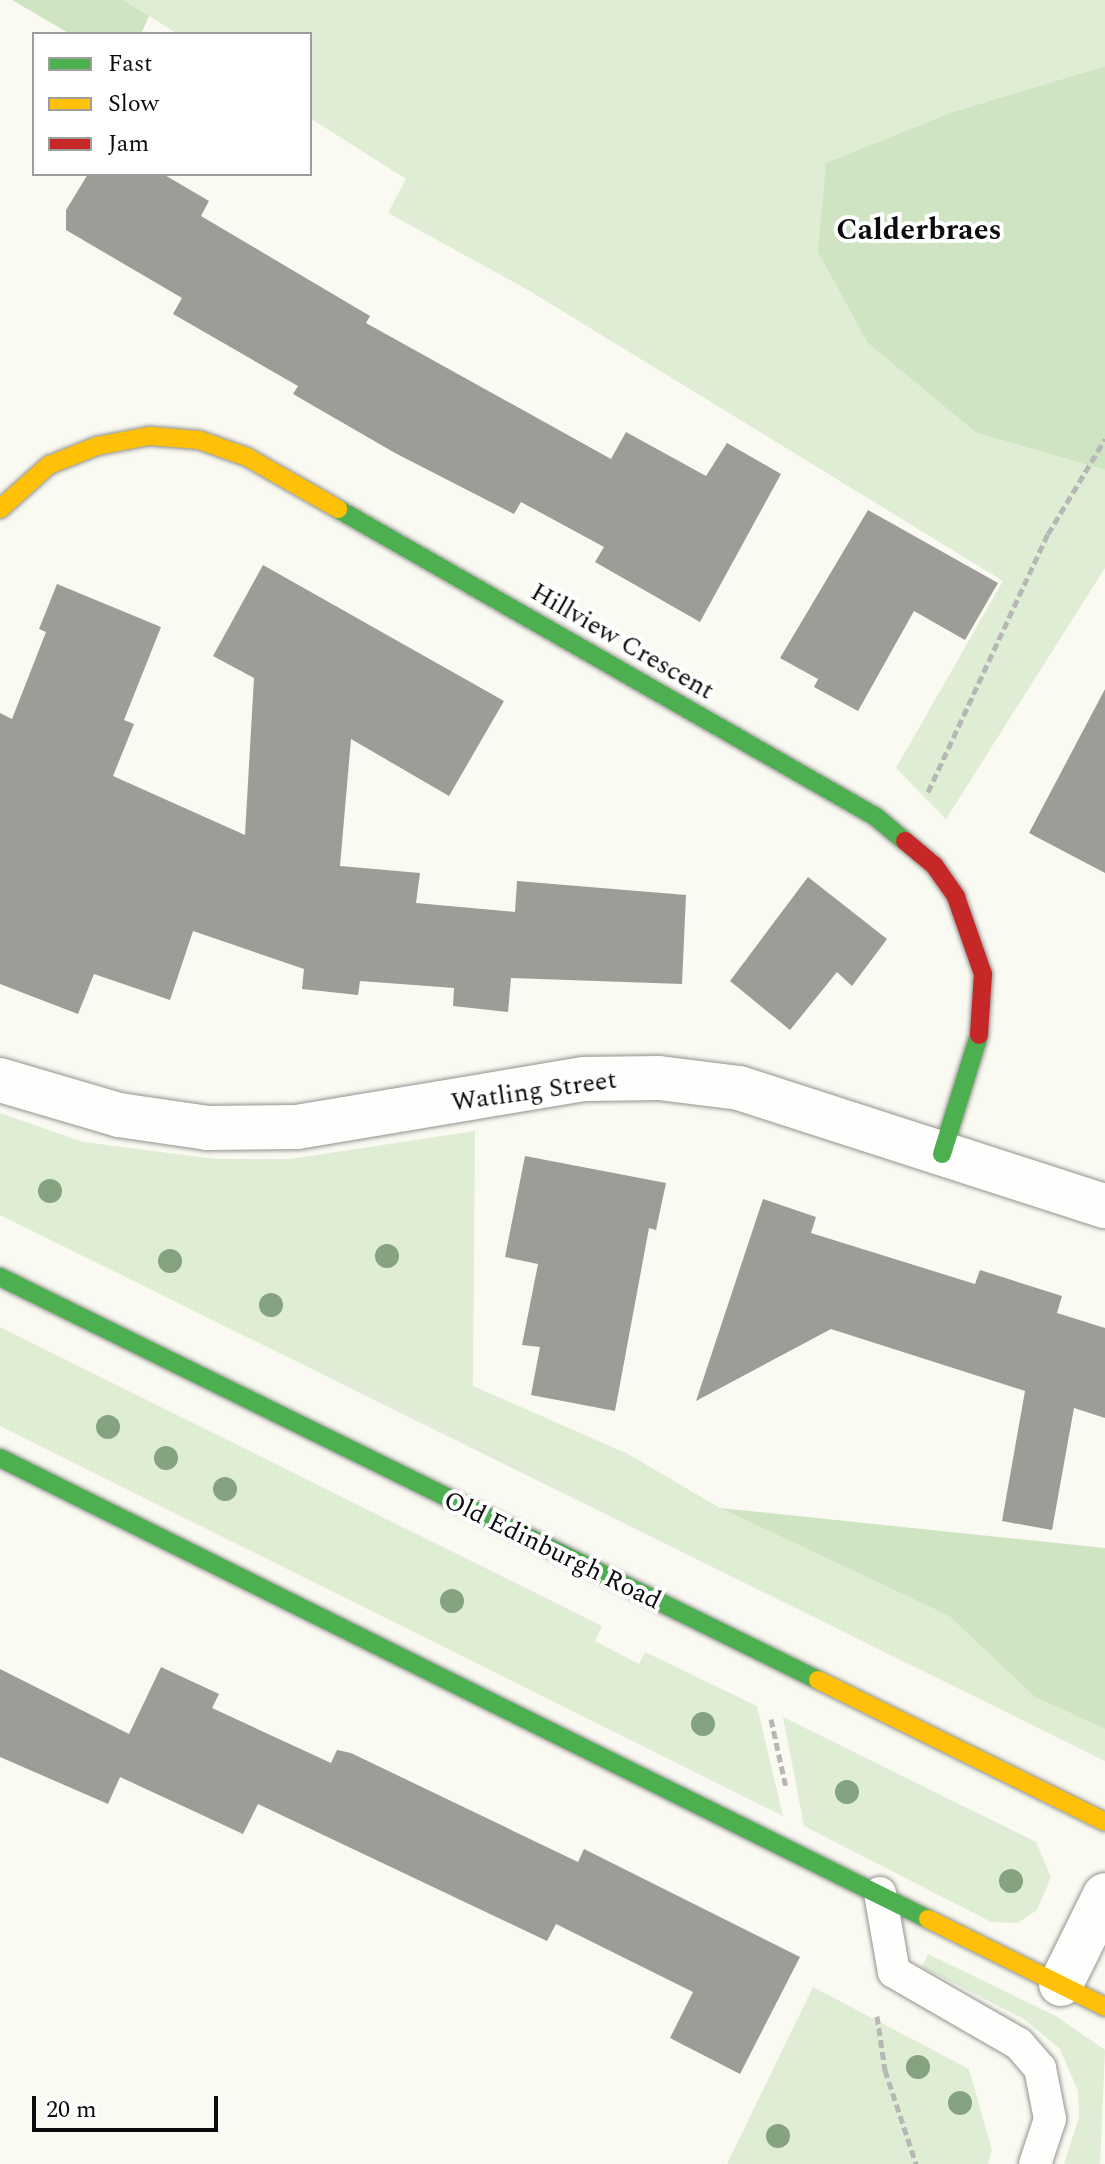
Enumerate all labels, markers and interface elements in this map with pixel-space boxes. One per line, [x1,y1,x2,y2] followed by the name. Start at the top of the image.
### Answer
[32,32,312,176] legend
[108,46,153,82] text: Fast
[108,86,159,122] text: Slow
[108,126,149,162] text: Jam
[836,212,1002,248] district label: Calderbraes
[525,577,719,707] street label: Hillview Crescent
[449,1065,619,1119] street label: Watling Street
[438,1485,666,1617] street label: Old Edinburgh Road
[36,2080,222,2130] scale bar
[46,2092,97,2128] text: 20 m

